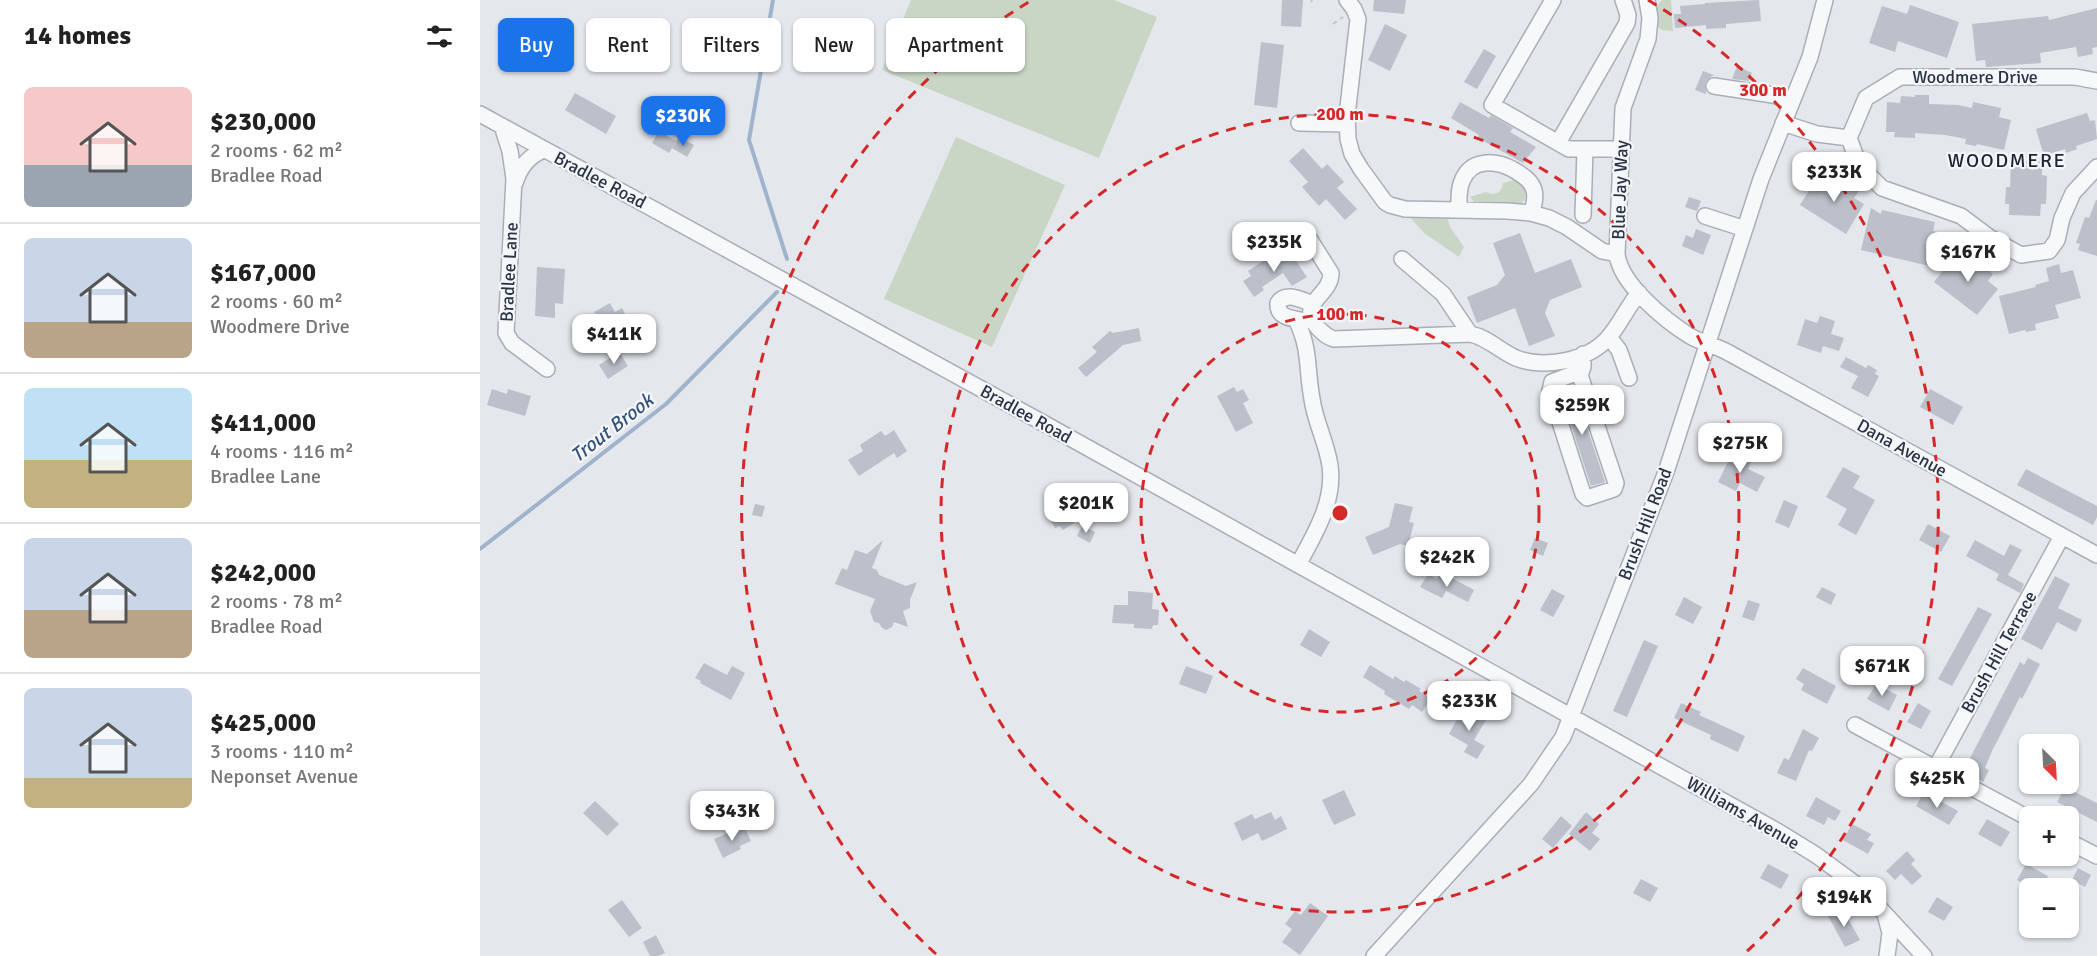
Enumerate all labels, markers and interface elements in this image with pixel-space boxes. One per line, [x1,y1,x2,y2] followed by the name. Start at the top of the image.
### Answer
[498,18,574,72] chip: Buy
[586,18,670,72] chip: Rent
[682,18,781,72] chip: Filters
[793,18,874,72] chip: New
[886,18,1025,72] chip: Apartment
[24,20,131,52] text: 14 homes
[423,20,456,53] icon: filters
[1912,66,2038,88] street label: Woodmere Drive
[1739,79,1787,101] text: 300 m
[641,96,725,147] pin: $230K
[655,103,711,128] text: $230K
[1316,103,1364,125] text: 200 m
[210,106,316,138] text: $230,000
[72,111,144,183] icon: home
[210,138,343,163] text: 2 rooms · 62 m²
[1607,139,1633,240] street label: Blue Jay Way
[550,147,650,213] street label: Bradlee Road
[1948,148,2066,173] district label: WOODMERE
[1792,152,1876,203] pin: $233K
[1806,159,1862,184] text: $233K
[210,163,323,188] text: Bradlee Road
[495,222,523,322] street label: Bradlee Lane
[1232,222,1316,273] pin: $235K
[1246,229,1302,254] text: $235K
[1926,232,2010,283] pin: $167K
[1940,239,1996,264] text: $167K
[210,257,316,289] text: $167,000
[72,262,144,334] icon: home
[210,289,343,314] text: 2 rooms · 60 m²
[1316,303,1364,325] text: 100 m
[210,314,350,339] text: Woodmere Drive
[572,314,656,365] pin: $411K
[586,321,642,346] text: $411K
[976,380,1076,448] street label: Bradlee Road
[1540,385,1624,436] pin: $259K
[566,387,660,468] water label: Trout Brook
[1554,392,1610,417] text: $259K
[210,407,316,439] text: $411,000
[72,412,144,484] icon: home
[1853,414,1951,482] street label: Dana Avenue
[1698,423,1782,474] pin: $275K
[1712,430,1768,455] text: $275K
[210,439,354,464] text: 4 rooms · 116 m²
[210,464,321,489] text: Bradlee Lane
[1613,465,1677,583] street label: Brush Hill Road
[1044,483,1128,534] pin: $201K
[1058,490,1114,515] text: $201K
[1330,503,1350,523] centre of rings
[1405,537,1489,588] pin: $242K
[1419,544,1475,569] text: $242K
[210,557,316,589] text: $242,000
[72,562,144,634] icon: home
[1956,587,2042,717] street label: Brush Hill Terrace
[210,589,343,614] text: 2 rooms · 78 m²
[210,614,323,639] text: Bradlee Road
[1840,646,1924,697] pin: $671K
[1854,653,1910,678] text: $671K
[1427,681,1511,732] pin: $233K
[1441,688,1497,713] text: $233K
[210,707,316,739] text: $425,000
[72,712,144,784] icon: home
[2019,734,2079,794] north arrow
[2019,734,2079,938] map controls
[210,739,354,764] text: 3 rooms · 110 m²
[1895,758,1979,809] pin: $425K
[210,764,358,789] text: Neponset Avenue
[1909,765,1965,790] text: $425K
[1683,772,1803,854] street label: Williams Avenue
[690,791,774,842] pin: $343K
[704,798,760,823] text: $343K
[2019,806,2079,866] button: +
[1802,877,1886,928] pin: $194K
[2019,878,2079,938] button: −
[1816,884,1872,909] text: $194K

